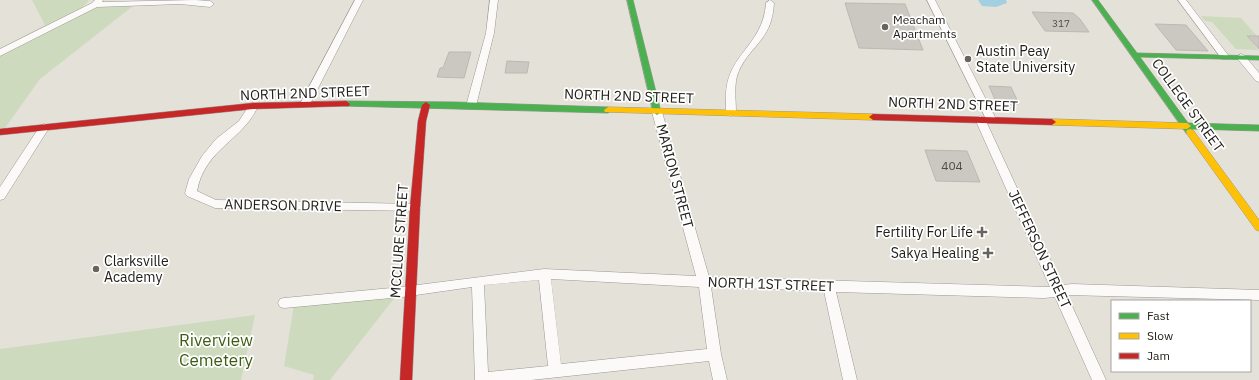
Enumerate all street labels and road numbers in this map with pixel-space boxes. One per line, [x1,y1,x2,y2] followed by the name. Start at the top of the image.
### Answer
[1148,55,1228,155] street label: COLLEGE STREET
[240,82,370,104] street label: NORTH 2ND STREET
[564,85,694,107] street label: NORTH 2ND STREET
[888,93,1018,115] street label: NORTH 2ND STREET
[652,122,698,230] street label: MARION STREET
[386,183,412,299] street label: MCCLURE STREET
[1005,187,1075,311] street label: JEFFERSON STREET
[224,195,342,215] street label: ANDERSON DRIVE
[707,273,835,295] street label: NORTH 1ST STREET

